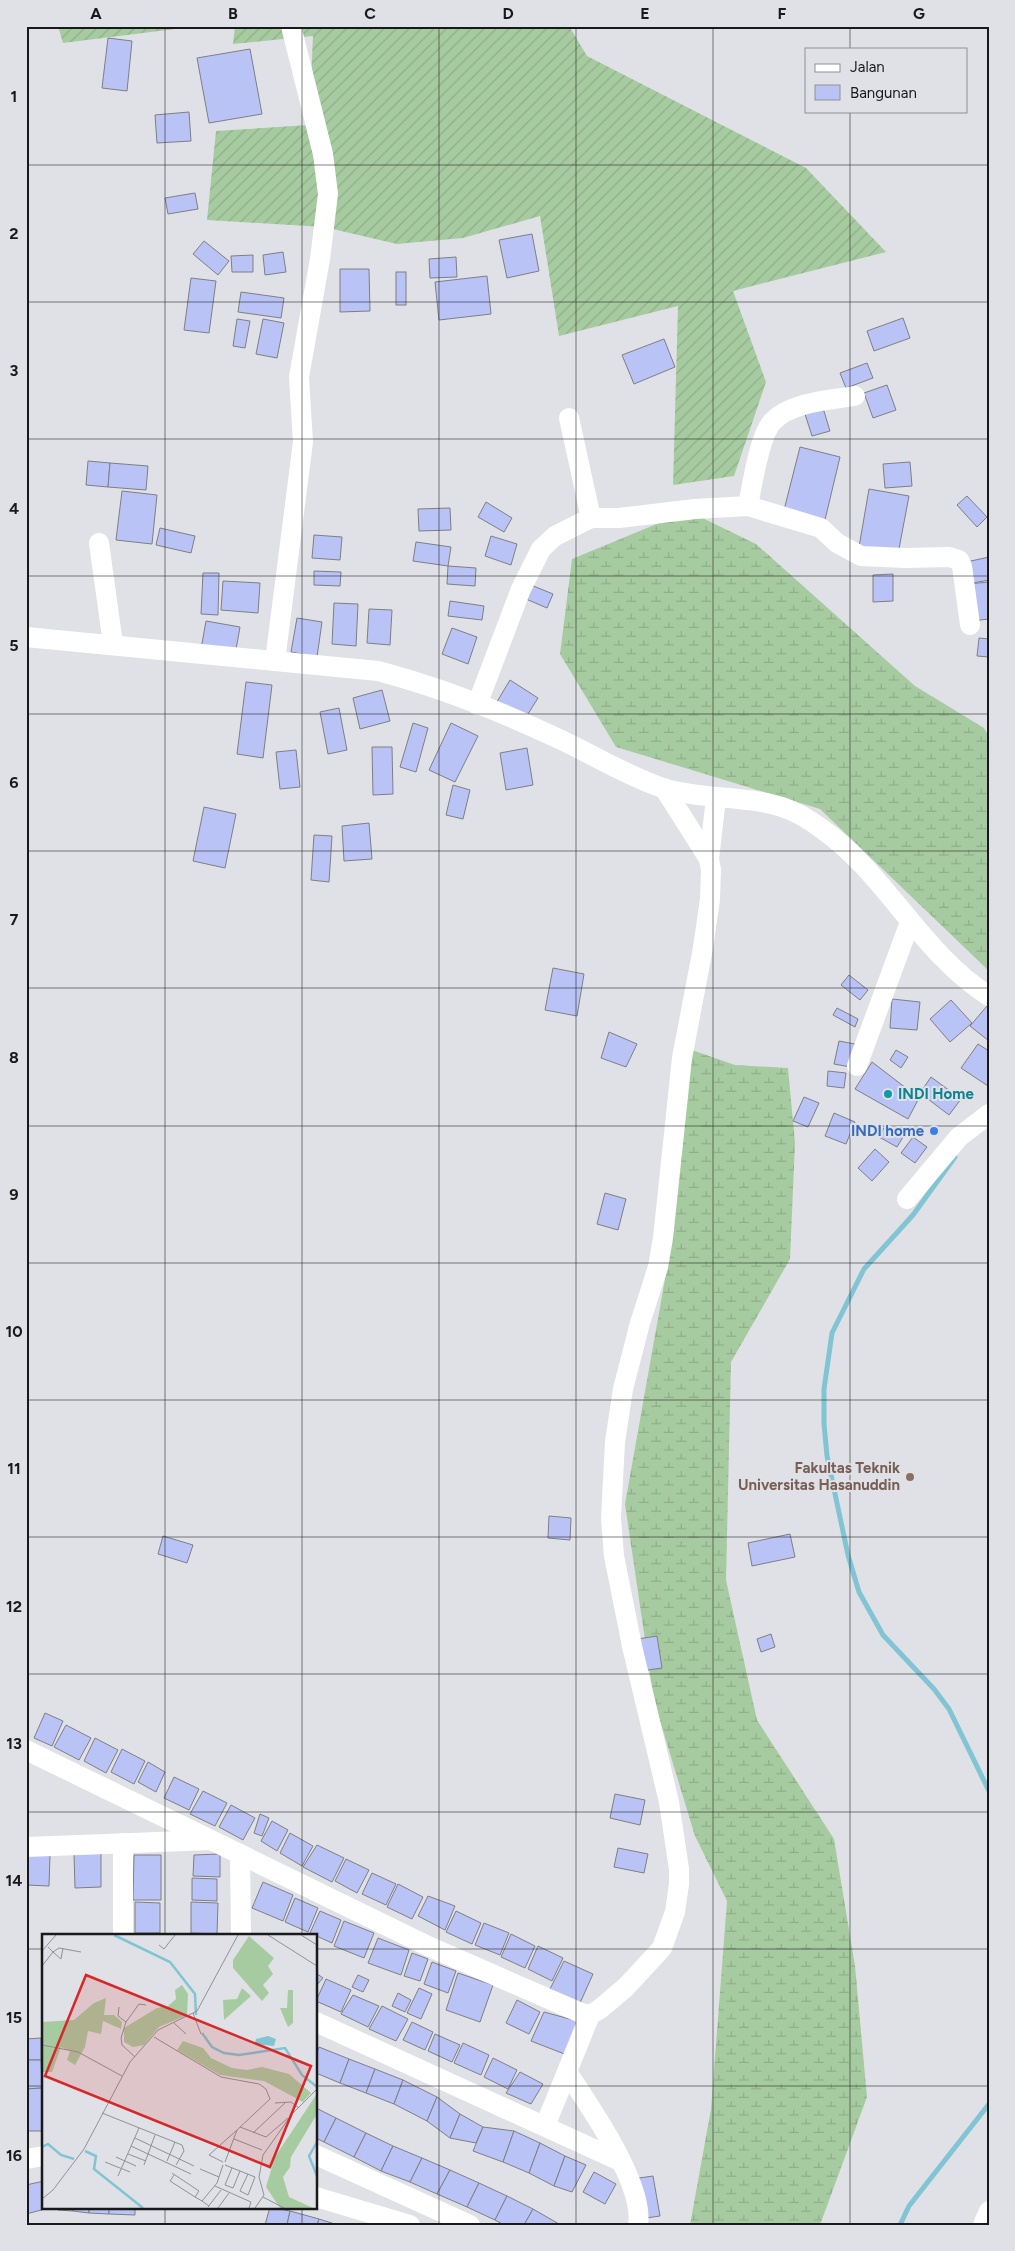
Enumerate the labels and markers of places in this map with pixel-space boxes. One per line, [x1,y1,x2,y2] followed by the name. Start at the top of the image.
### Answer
[898,1085,974,1103] place label: INDI Home
[882,1088,894,1100] marker: INDI Home
[851,1122,925,1140] place label: INDI home
[928,1125,940,1137] marker: INDI home
[738,1459,900,1494] place label: Fakultas Teknik Universitas Hasanuddin
[904,1471,916,1483] marker: Fakultas Teknik Universitas Hasanuddin

